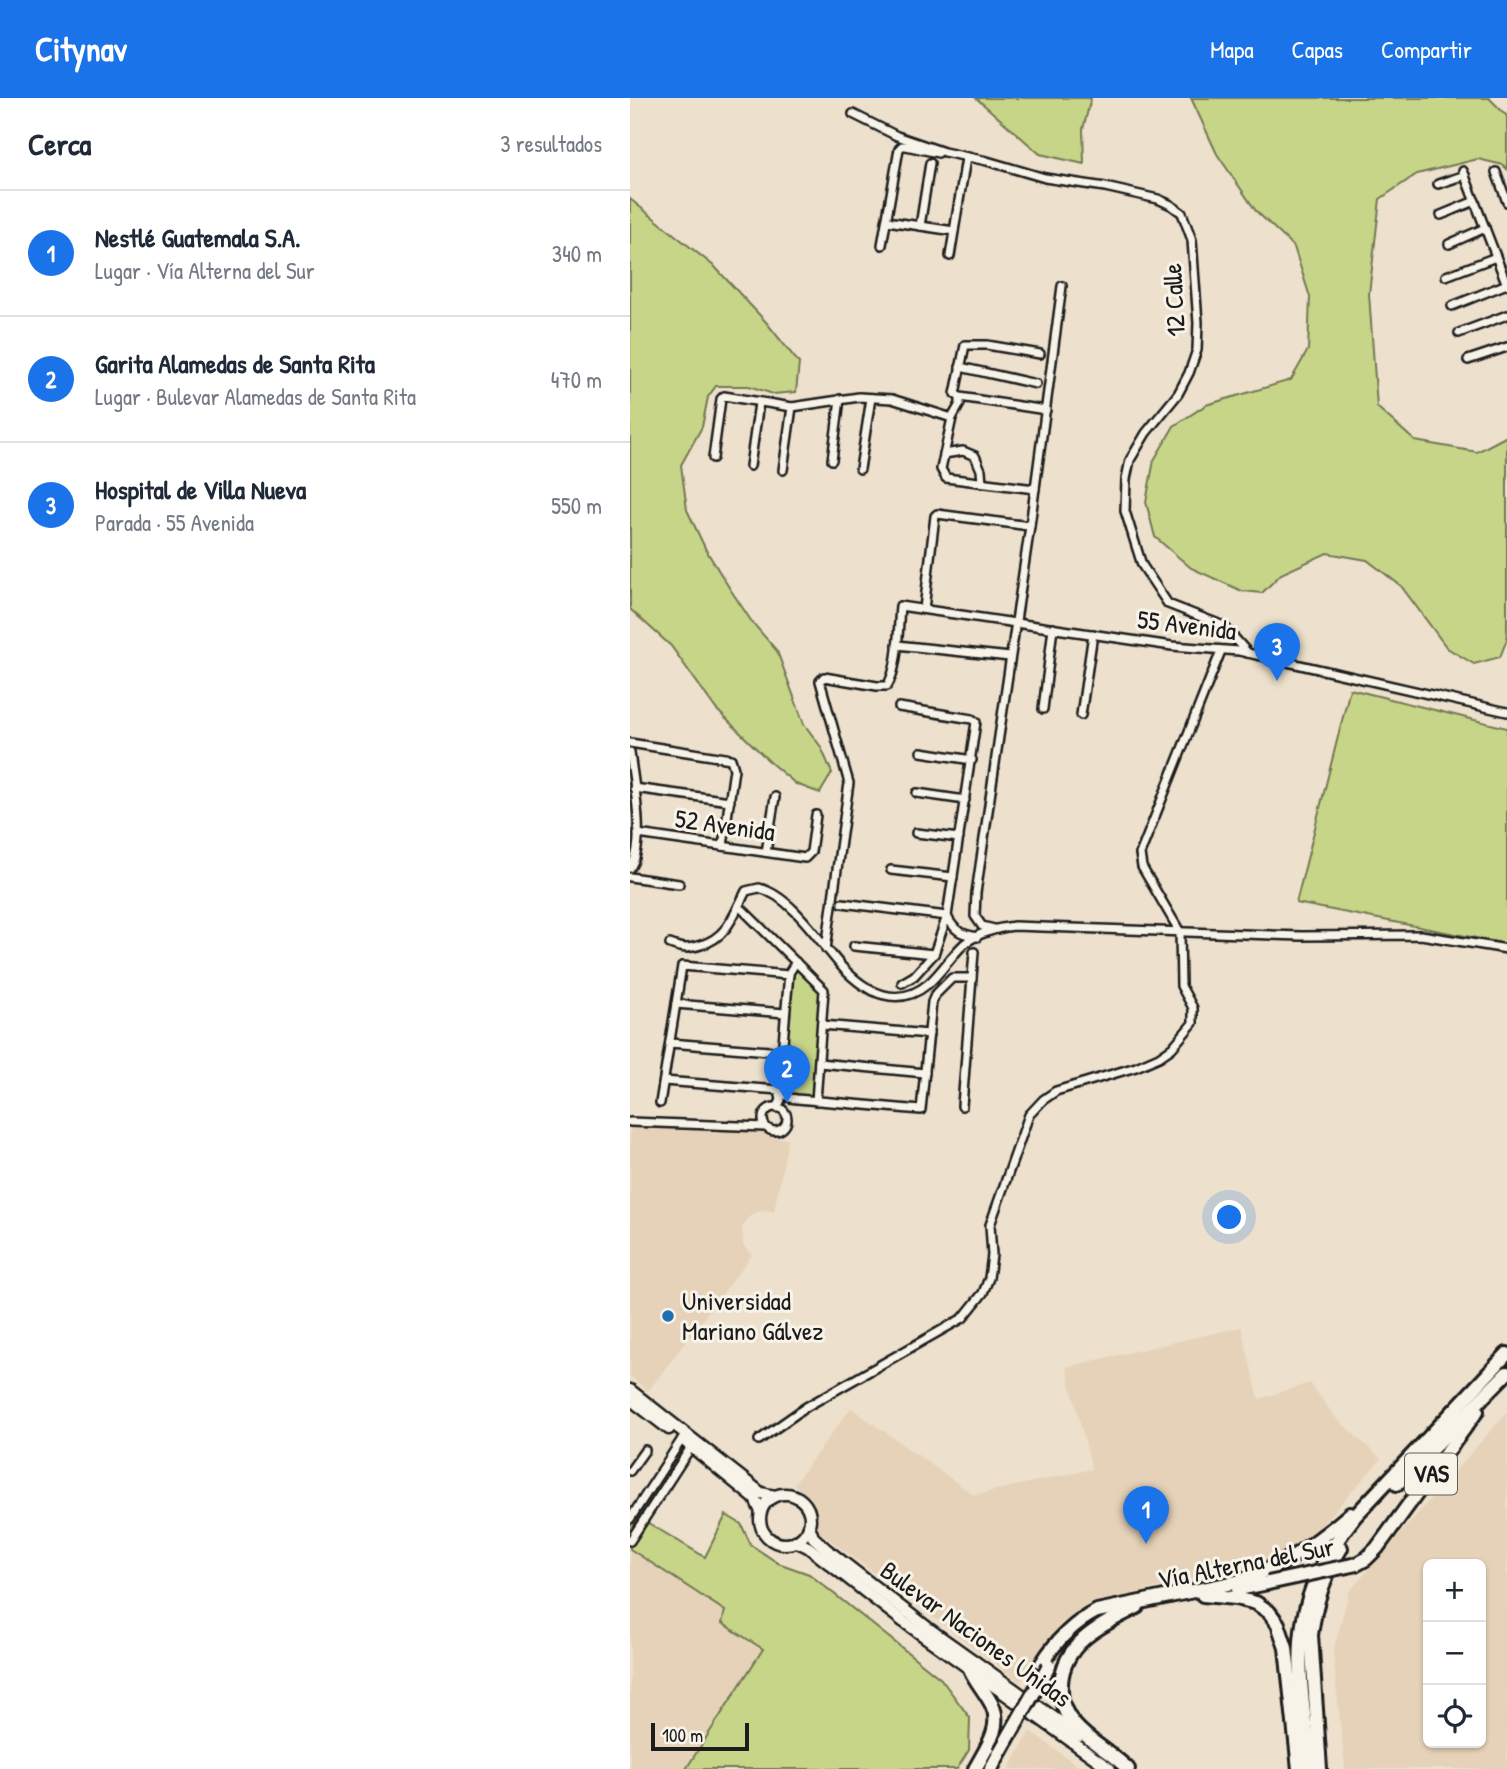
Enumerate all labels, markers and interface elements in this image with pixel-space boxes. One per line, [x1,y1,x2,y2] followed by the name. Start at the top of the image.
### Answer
[35,27,127,71] text: Citynav
[1210,33,1254,65] text: Mapa
[1292,33,1343,65] text: Capas
[1381,33,1472,65] text: Compartir
[28,124,91,164] text: Cerca
[500,128,602,159] text: 3 resultados
[95,220,300,255] text: Nestlé Guatemala S.A.
[47,238,55,269] text: 1
[552,238,602,269] text: 340 m
[95,255,315,286] text: Lugar · Vía Alterna del Sur
[1154,262,1193,338] street label: 12 Calle
[95,346,375,381] text: Garita Alamedas de Santa Rita
[46,364,56,395] text: 2
[551,364,602,395] text: 470 m
[95,381,416,412] text: Lugar · Bulevar Alamedas de Santa Rita
[95,472,306,507] text: Hospital de Villa Nueva
[46,490,56,521] text: 3
[551,490,602,521] text: 550 m
[95,507,254,538] text: Parada · 55 Avenida
[1136,601,1238,648] street label: 55 Avenida
[1254,623,1300,681] pin: 3
[673,800,777,849] street label: 52 Avenida
[764,1045,810,1103] pin: 2
[1212,1200,1246,1234] your location
[682,1283,823,1348] place label: Universidad Mariano Gálvez
[660,1308,676,1324] marker: Universidad Mariano Gálvez
[1405,1454,1457,1494] road number: VAS
[1123,1486,1169,1544] pin: 1
[1155,1528,1337,1597] street label: Vía Alterna del Sur
[874,1552,1079,1715] street label: Bulevar Naciones Unidas
[1423,1559,1486,1748] map controls
[1423,1559,1486,1622] button: +
[1423,1622,1486,1685] button: −
[1423,1685,1486,1748] button: locate
[651,1720,749,1752] scale bar
[662,1722,703,1748] text: 100 m

